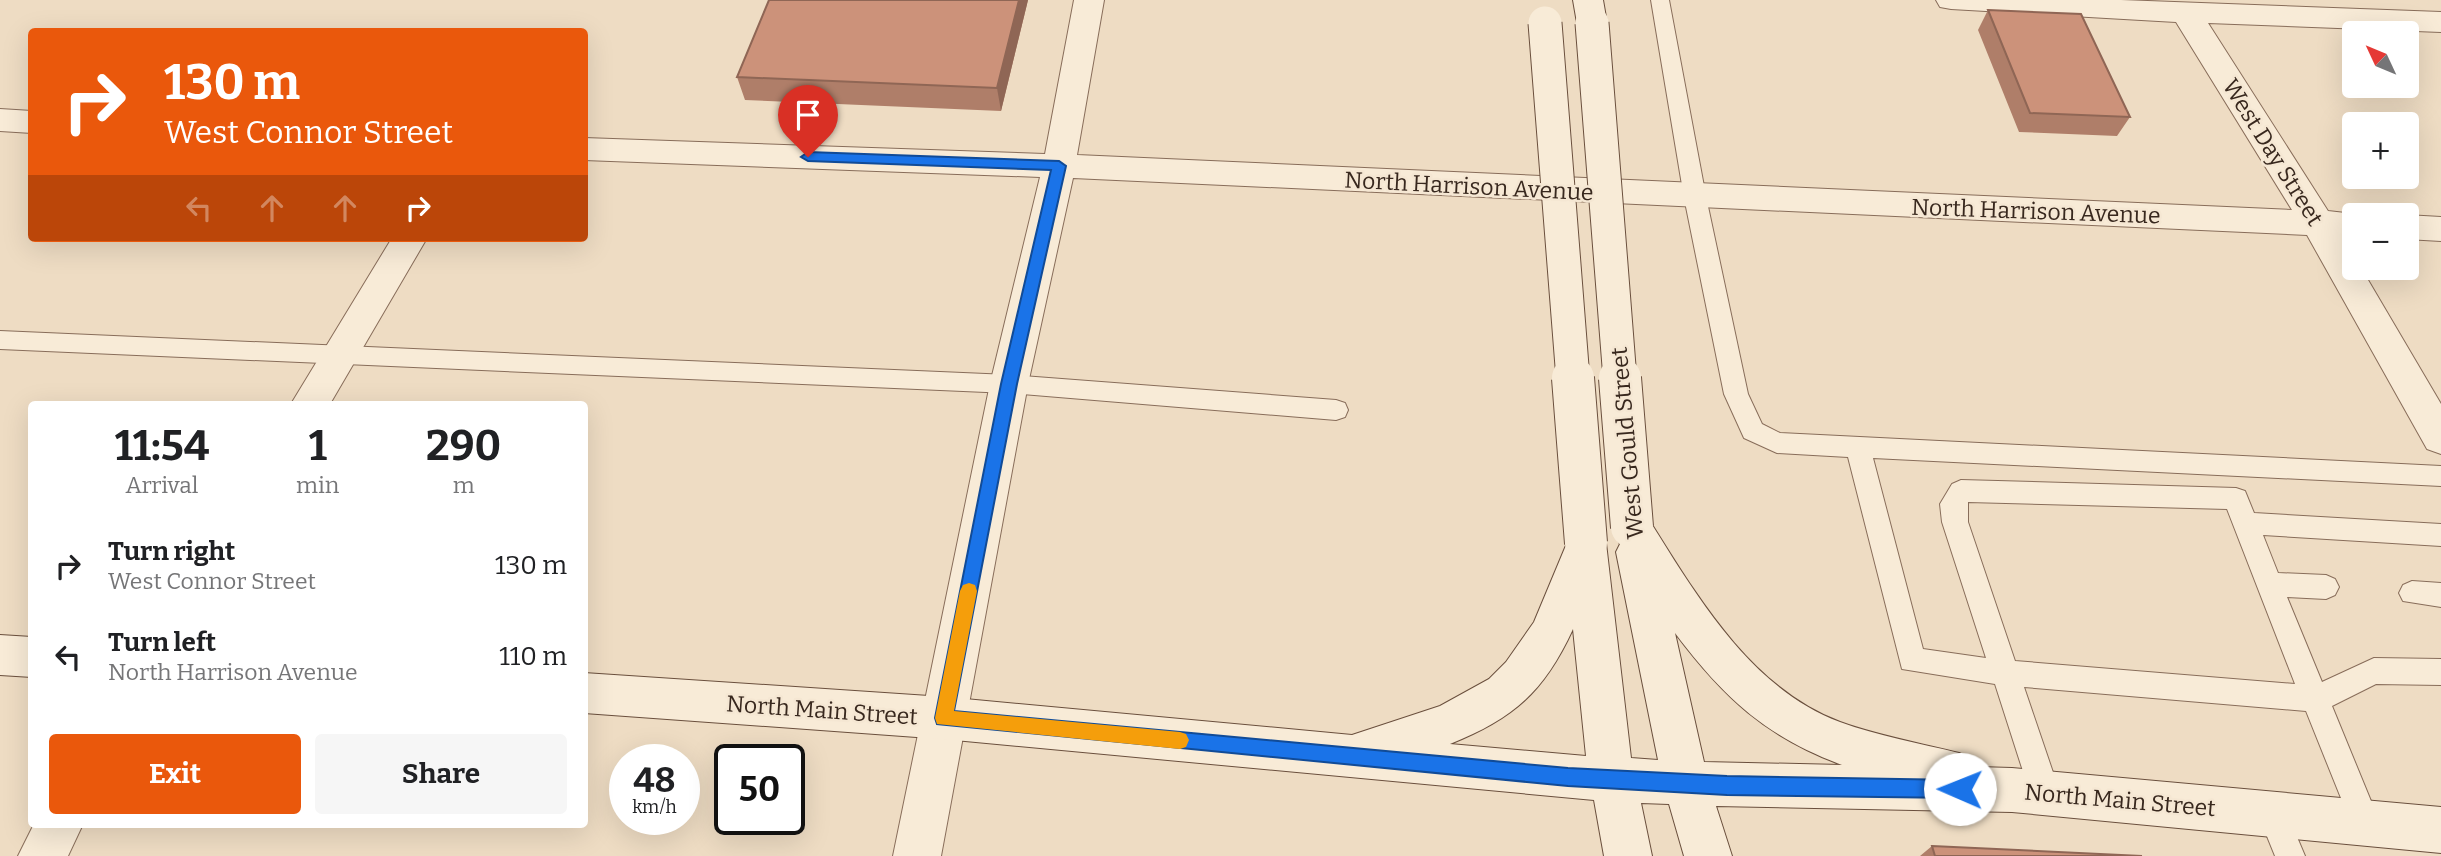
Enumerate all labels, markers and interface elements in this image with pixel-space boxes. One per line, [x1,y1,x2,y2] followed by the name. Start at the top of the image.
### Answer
[2342,21,2418,98] north arrow
[2342,21,2419,280] map controls
[164,53,300,112] text: 130 m
[49,56,140,147] icon: right
[2217,73,2329,231] street label: West Day Street
[778,85,838,157] pin
[789,96,827,134] icon: arrive
[2342,112,2419,189] button: +
[164,113,453,151] text: West Connor Street
[1344,165,1594,207] street label: North Harrison Avenue
[180,189,218,227] icon: left
[253,189,291,227] icon: ahead
[326,189,364,227] icon: ahead
[399,189,437,227] icon: right
[1911,193,2161,229] street label: North Harrison Avenue
[2342,203,2419,280] button: −
[1605,346,1649,540] street label: West Gould Street
[115,421,209,471] text: 11:54
[309,421,327,471] text: 1
[426,421,501,471] text: 290
[126,471,198,499] text: Arrival
[296,471,339,499] text: min
[453,471,475,499] text: m
[108,536,235,567] text: Turn right
[49,547,87,585] icon: right
[495,550,567,581] text: 130 m
[108,567,316,595] text: West Connor Street
[108,627,216,658] text: Turn left
[49,638,87,676] icon: left
[499,641,567,672] text: 110 m
[108,658,358,686] text: North Harrison Avenue
[725,689,919,731] street label: North Main Street
[49,734,301,814] button: Exit
[315,734,567,814] button: Share
[714,744,805,835] speed limit sign: 50
[1923,752,1997,826] position arrow
[633,759,676,801] text: 48
[2023,778,2217,822] street label: North Main Street
[632,796,677,818] text: km/h

